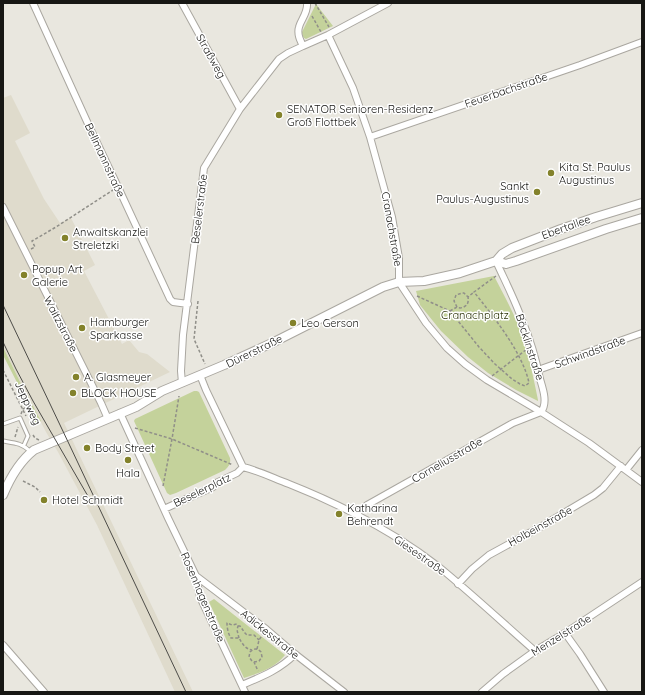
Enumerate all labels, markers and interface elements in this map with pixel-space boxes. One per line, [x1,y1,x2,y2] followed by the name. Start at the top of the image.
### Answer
[193,31,229,81] street label: Straßweg
[463,69,549,111] street label: Feuerbachstraße
[287,102,433,129] place label: SENATOR Senioren-Residenz Groß Flottbek
[274,110,284,120] marker: SENATOR Senioren-Residenz Groß Flottbek
[82,121,128,199] street label: Bellmannstraße
[559,160,630,187] place label: Kita St. Paulus Augustinus
[546,168,556,178] marker: Kita St. Paulus Augustinus
[188,173,210,245] street label: Beselerstraße
[436,179,529,206] place label: Sankt Paulus-Augustinus
[532,187,542,197] marker: Sankt Paulus-Augustinus
[379,191,405,267] street label: Cranachstraße
[540,212,592,242] street label: Ebertallee
[73,225,148,252] place label: Anwaltskanzlei Streletzki
[60,233,70,243] marker: Anwaltskanzlei Streletzki
[32,262,83,289] place label: Popup Art Galerie
[19,270,29,280] marker: Popup Art Galerie
[41,294,81,354] street label: Waitzstraße
[441,308,509,322] park label: Cranachplatz
[513,312,547,382] street label: Böcklinstraße
[90,315,149,342] place label: Hamburger Sparkasse
[301,316,359,330] place label: Leo Gerson
[288,318,298,328] marker: Leo Gerson
[77,323,87,333] marker: Hamburger Sparkasse
[223,331,285,371] street label: Dürerstraße
[553,333,627,371] street label: Schwindstraße
[84,370,152,384] place label: A. Glasmeyer
[71,372,81,382] marker: A. Glasmeyer
[12,379,44,427] street label: Jeppweg
[81,386,156,400] place label: BLOCK HOUSE
[68,388,78,398] marker: BLOCK HOUSE
[409,434,485,486] street label: Corneliusstraße
[95,441,155,455] place label: Body Street
[82,443,92,453] marker: Body Street
[123,455,133,465] marker: Hala
[116,466,140,480] place label: Hala
[171,470,233,510] street label: Beselerplatz
[52,493,123,507] place label: Hotel Schmidt
[39,495,49,505] marker: Hotel Schmidt
[347,501,397,528] place label: Katharina Behrendt
[505,503,575,549] street label: Holbeinstraße
[334,509,344,519] marker: Katharina Behrendt
[391,532,449,578] street label: Giesestraße
[178,550,228,644] street label: Rosenhagenstraße
[238,606,302,662] street label: Adickesstraße
[528,611,594,659] street label: Menzelstraße

